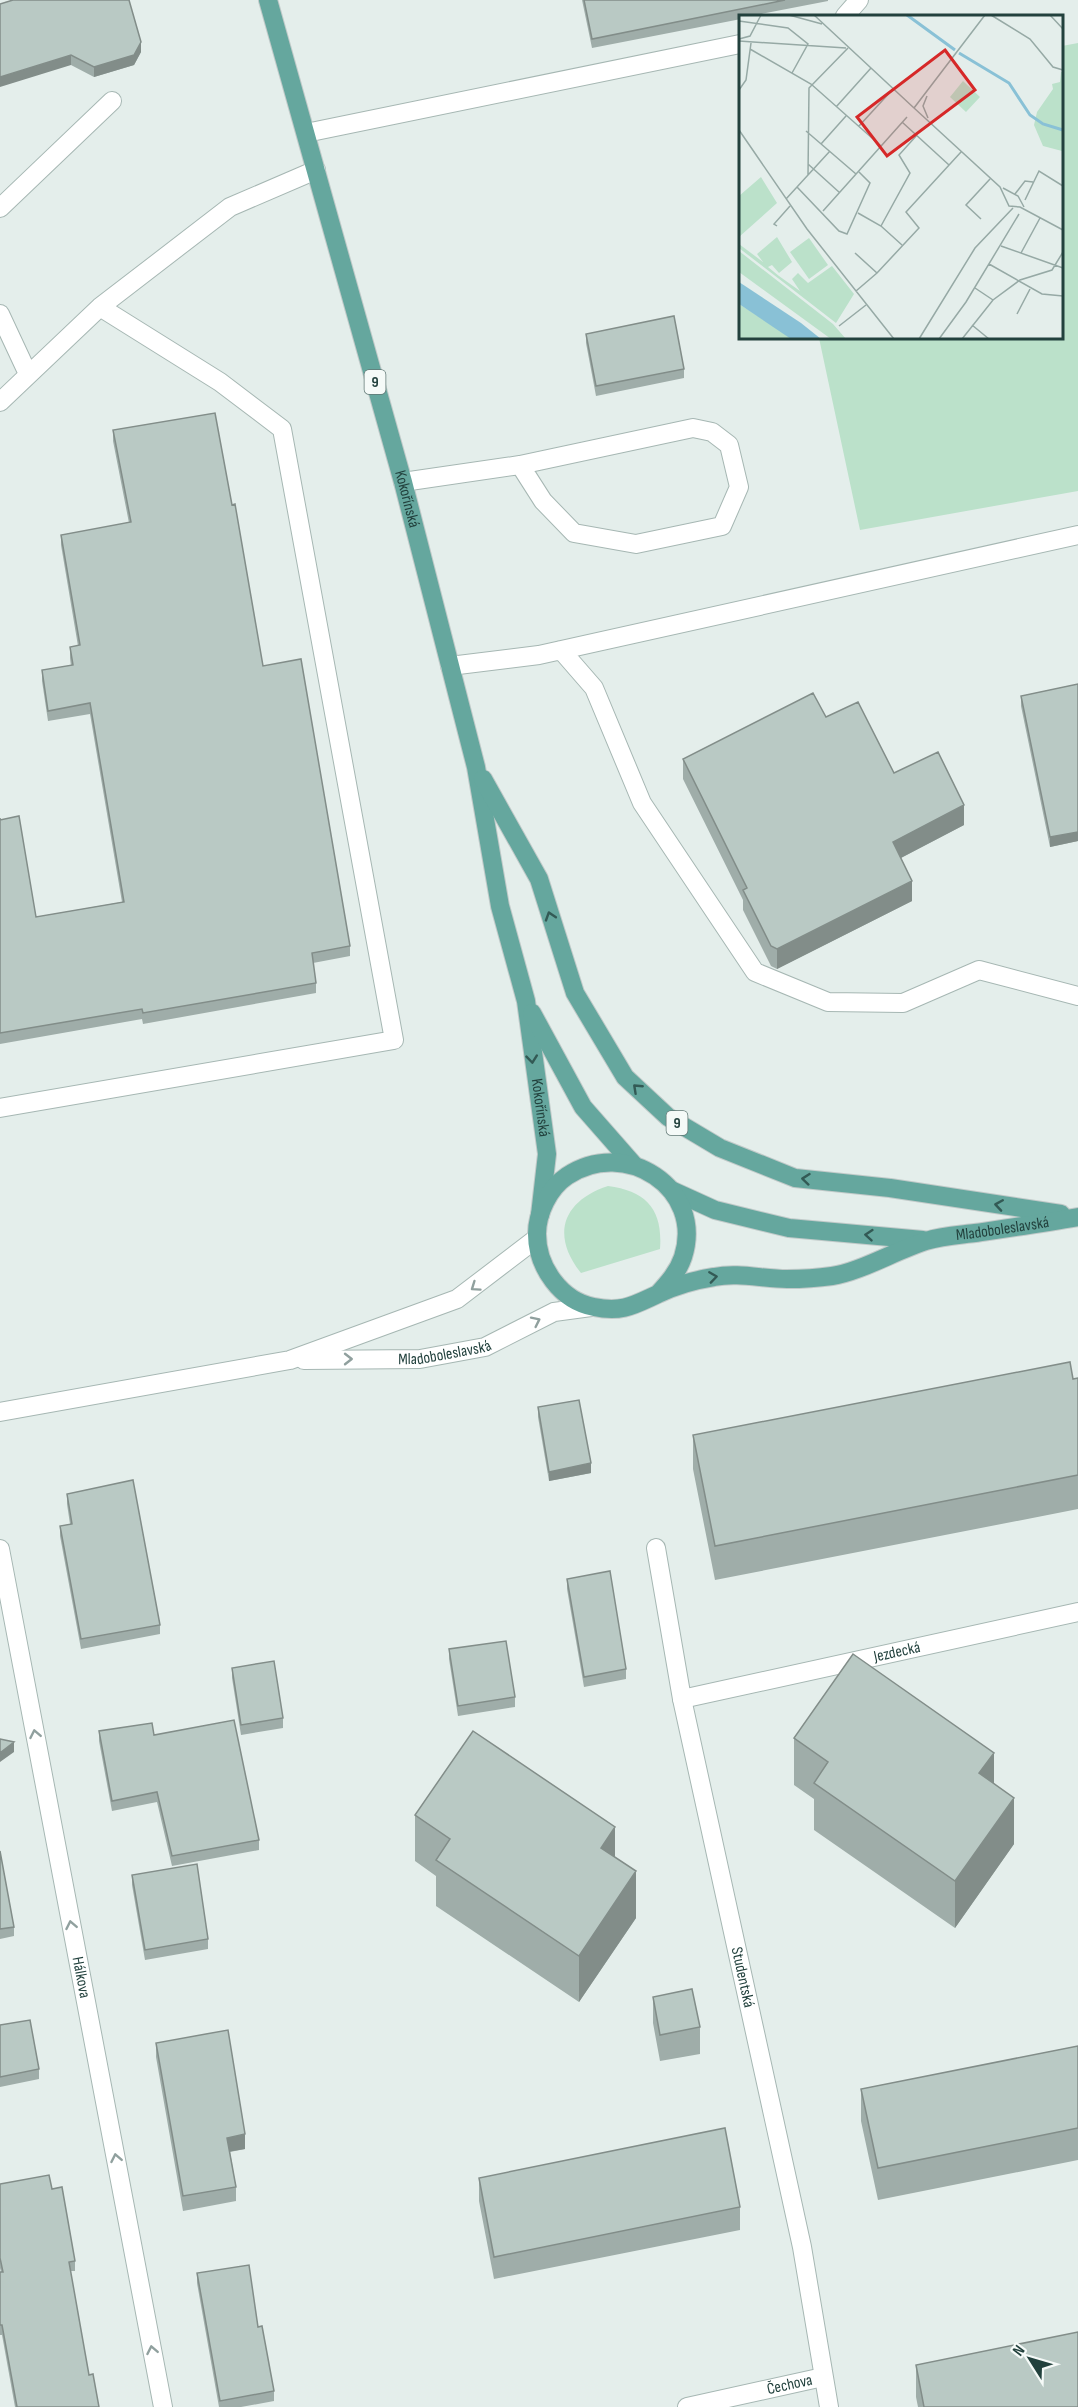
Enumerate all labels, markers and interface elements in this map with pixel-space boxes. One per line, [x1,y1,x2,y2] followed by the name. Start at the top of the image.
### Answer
[739,15,1063,339] inset map
[364,370,386,394] road number: 9
[391,468,424,530] street label: Kokořínská
[545,911,558,922] one-way arrow
[526,1054,538,1063] one-way arrow
[527,1077,554,1138] street label: Kokořínská
[633,1084,644,1095] one-way arrow
[666,1111,688,1135] road number: 9
[802,1173,811,1186] one-way arrow
[995,1199,1004,1211] one-way arrow
[955,1213,1050,1245] street label: Mladoboleslavská
[865,1229,874,1242] one-way arrow
[709,1272,718,1284] one-way arrow
[471,1280,482,1291] one-way arrow
[529,1316,540,1328] one-way arrow
[398,1336,494,1369] street label: Mladoboleslavská
[344,1353,353,1365] one-way arrow
[871,1637,922,1666] street label: Jezdecká
[29,1729,42,1739] one-way arrow
[65,1920,78,1930] one-way arrow
[727,1945,759,2009] street label: Studentská
[68,1955,95,2000] street label: Hálkova
[110,2153,123,2163] one-way arrow
[1000,2329,1060,2389] north arrow
[1009,2342,1029,2360] text: N
[146,2345,159,2355] one-way arrow
[765,2370,814,2399] street label: Čechova

